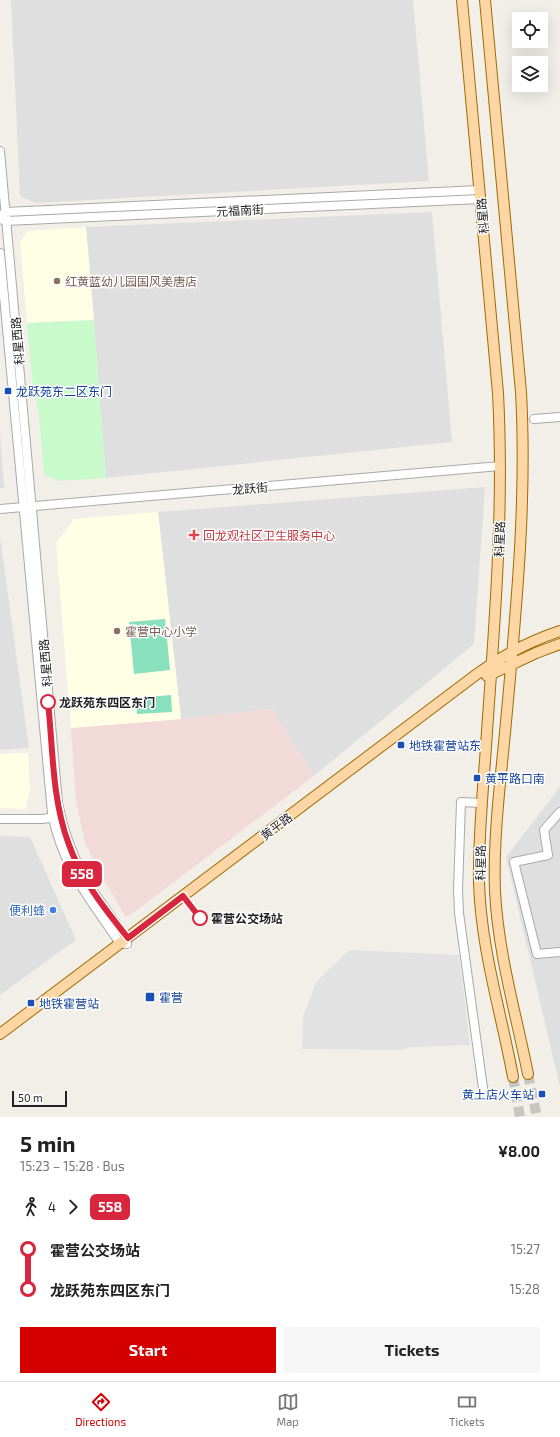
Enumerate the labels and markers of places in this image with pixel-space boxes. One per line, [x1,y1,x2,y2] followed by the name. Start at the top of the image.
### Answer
[65,274,197,288] place label: 红黄蓝幼儿园国风美唐店
[52,276,62,286] marker: 红黄蓝幼儿园国风美唐店
[16,384,112,398] place label: 龙跃苑东二区东门
[3,386,13,396] marker: 龙跃苑东二区东门
[203,528,335,542] place label: 回龙观社区卫生服务中心
[188,529,200,541] marker: 回龙观社区卫生服务中心
[125,624,197,638] place label: 霍营中心小学
[112,626,122,636] marker: 霍营中心小学
[40,694,56,710] marker: 龙跃苑东四区东门
[59,695,155,709] place label: 龙跃苑东四区东门
[409,738,481,752] place label: 地铁霍营站东
[396,740,406,750] marker: 地铁霍营站东
[485,771,545,785] place label: 黄平路口南
[472,773,482,783] marker: 黄平路口南
[9,903,45,917] place label: 便利蜂
[48,905,58,915] marker: 便利蜂
[192,910,208,926] marker: 霍营公交场站
[211,911,283,925] place label: 霍营公交场站
[159,990,183,1004] place label: 霍营
[144,991,156,1003] marker: 霍营
[39,996,99,1010] place label: 地铁霍营站
[26,998,36,1008] marker: 地铁霍营站
[462,1087,534,1101] place label: 黄土店火车站
[537,1089,547,1099] marker: 黄土店火车站

